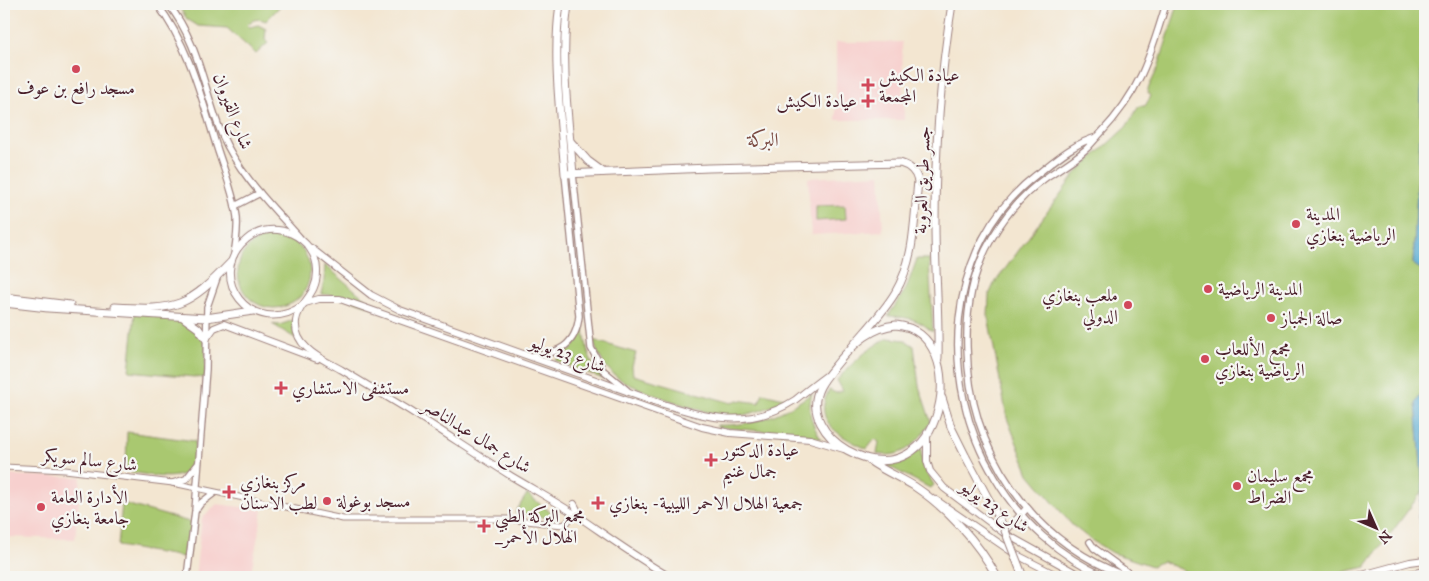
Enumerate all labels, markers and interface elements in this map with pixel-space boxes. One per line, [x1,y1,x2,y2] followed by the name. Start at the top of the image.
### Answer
[70,63,82,75] marker: مسجد رافع بن عوف
[879,64,960,107] place label: عيادة الكيش المجمعة
[205,70,258,154] street label: شارع القيروان
[17,77,135,104] place label: مسجد رافع بن عوف
[861,78,875,92] marker: عيادة الكيش المجمعة
[776,90,857,113] place label: عيادة الكيش
[861,94,875,108] marker: عيادة الكيش
[909,126,936,234] street label: جسر طريق العروبة
[746,128,779,151] district label: البركة
[1306,203,1396,250] place label: المدينة الرياضية بنغازي
[1290,218,1302,230] marker: المدينة الرياضية بنغازي
[1218,278,1302,301] place label: المدينة الرياضية
[1202,283,1214,295] marker: المدينة الرياضية
[1042,284,1118,331] place label: ملعب بنغازي الدولي
[1122,299,1134,311] marker: ملعب بنغازي الدولي
[1279,307,1343,329] place label: صالة الجمباز
[1265,312,1277,324] marker: صالة الجمباز
[524,330,609,382] street label: شارع 23 يوليو
[1215,336,1305,385] place label: مجمع الأللعاب الرياضية بنغازي
[1199,353,1211,365] marker: مجمع الأللعاب الرياضية بنغازي
[292,377,409,403] place label: مستشفى الاستشاري
[274,381,288,395] marker: مستشفى الاستشاري
[415,393,535,481] street label: شارع جمال عبدالناصر
[720,439,799,489] place label: عيادة الدكتور جمال غنيم
[39,444,139,481] street label: شارع سالم سويكر
[704,453,718,467] marker: عيادة الدكتور جمال غنيم
[1247,465,1314,509] place label: مجمع سليمان الضراط
[240,471,317,515] place label: مركز بنغازي لطب الاسنان
[953,473,1033,541] street label: شارع 23 يوليو
[1231,480,1243,492] marker: مجمع سليمان الضراط
[51,484,129,533] place label: الأدارة العامة جامعة بنغازي
[222,485,236,499] marker: مركز بنغازي لطب الاسنان
[336,490,410,512] place label: مسجد بوغولة
[609,492,803,518] place label: جمعية الهلال الاحمر الليبية- بنغازي
[321,495,333,507] marker: مسجد بوغولة
[591,496,605,510] marker: جمعية الهلال الاحمر الليبية- بنغازي
[35,501,47,513] marker: الأدارة العامة جامعة بنغازي
[1352,504,1402,554] north arrow
[494,505,585,549] place label: مجمع البركة الطبي _الهلال الأحمر
[477,519,491,533] marker: مجمع البركة الطبي _الهلال الأحمر
[1375,527,1395,547] text: N

